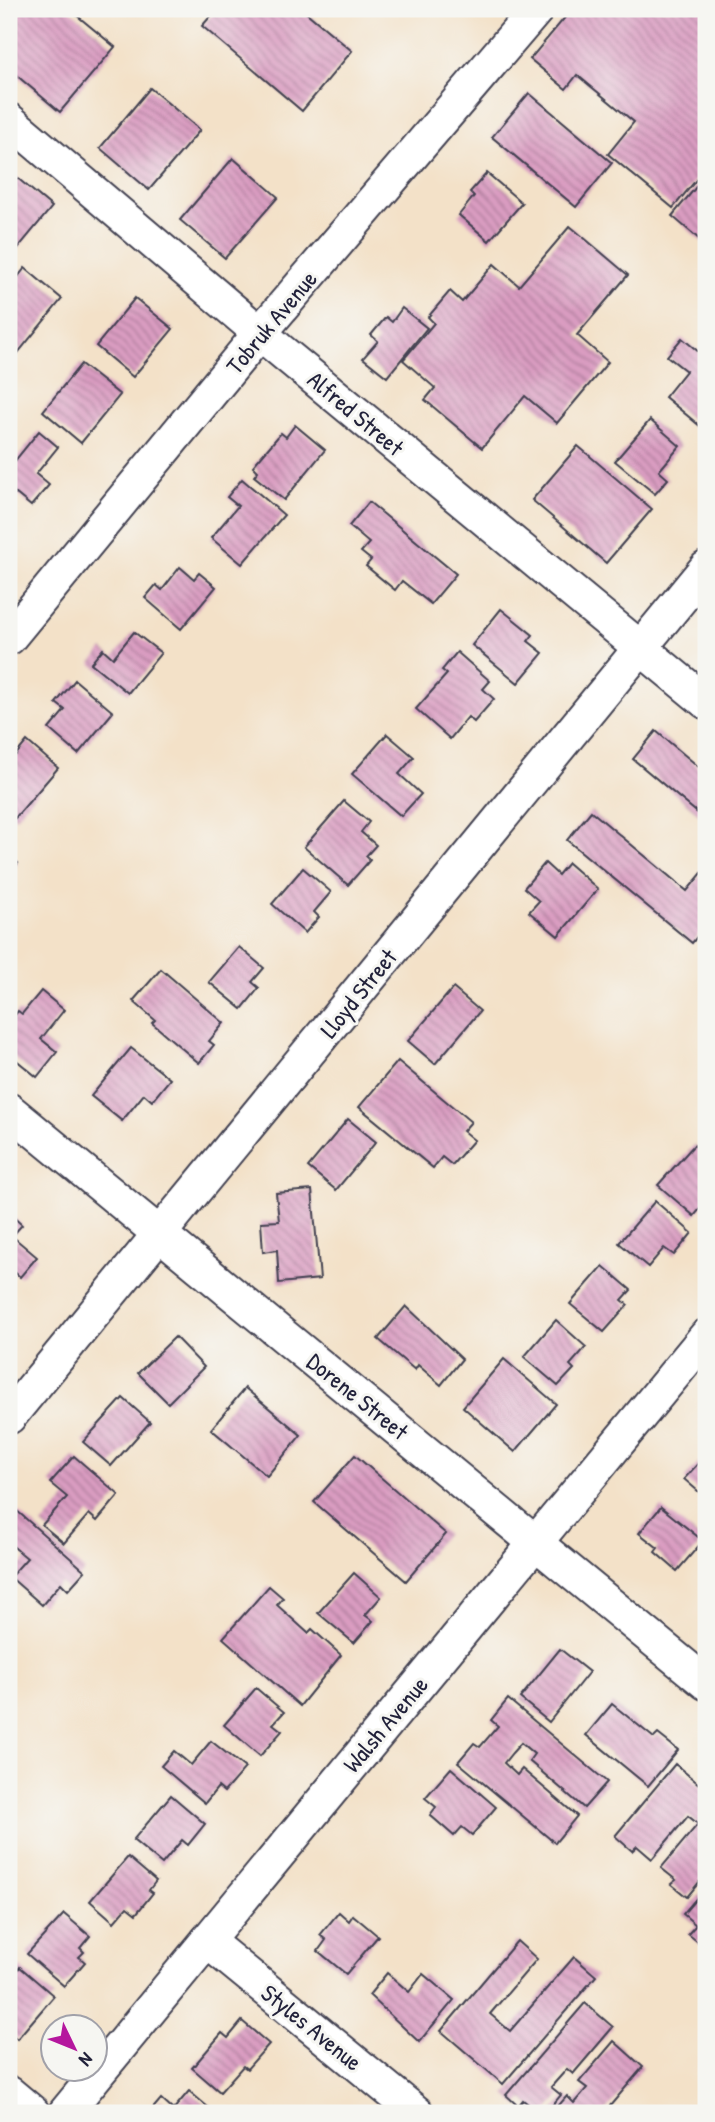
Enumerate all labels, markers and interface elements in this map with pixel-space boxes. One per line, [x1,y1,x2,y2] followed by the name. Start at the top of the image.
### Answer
[218,263,324,381] street label: Tobruk Avenue
[301,363,411,463] street label: Alfred Street
[312,941,404,1044] street label: Lloyd Street
[301,1345,416,1447] street label: Dorene Street
[335,1669,435,1779] street label: Walsh Avenue
[255,1976,369,2078] street label: Styles Avenue
[38,2014,108,2084] north arrow
[73,2047,99,2072] text: N

